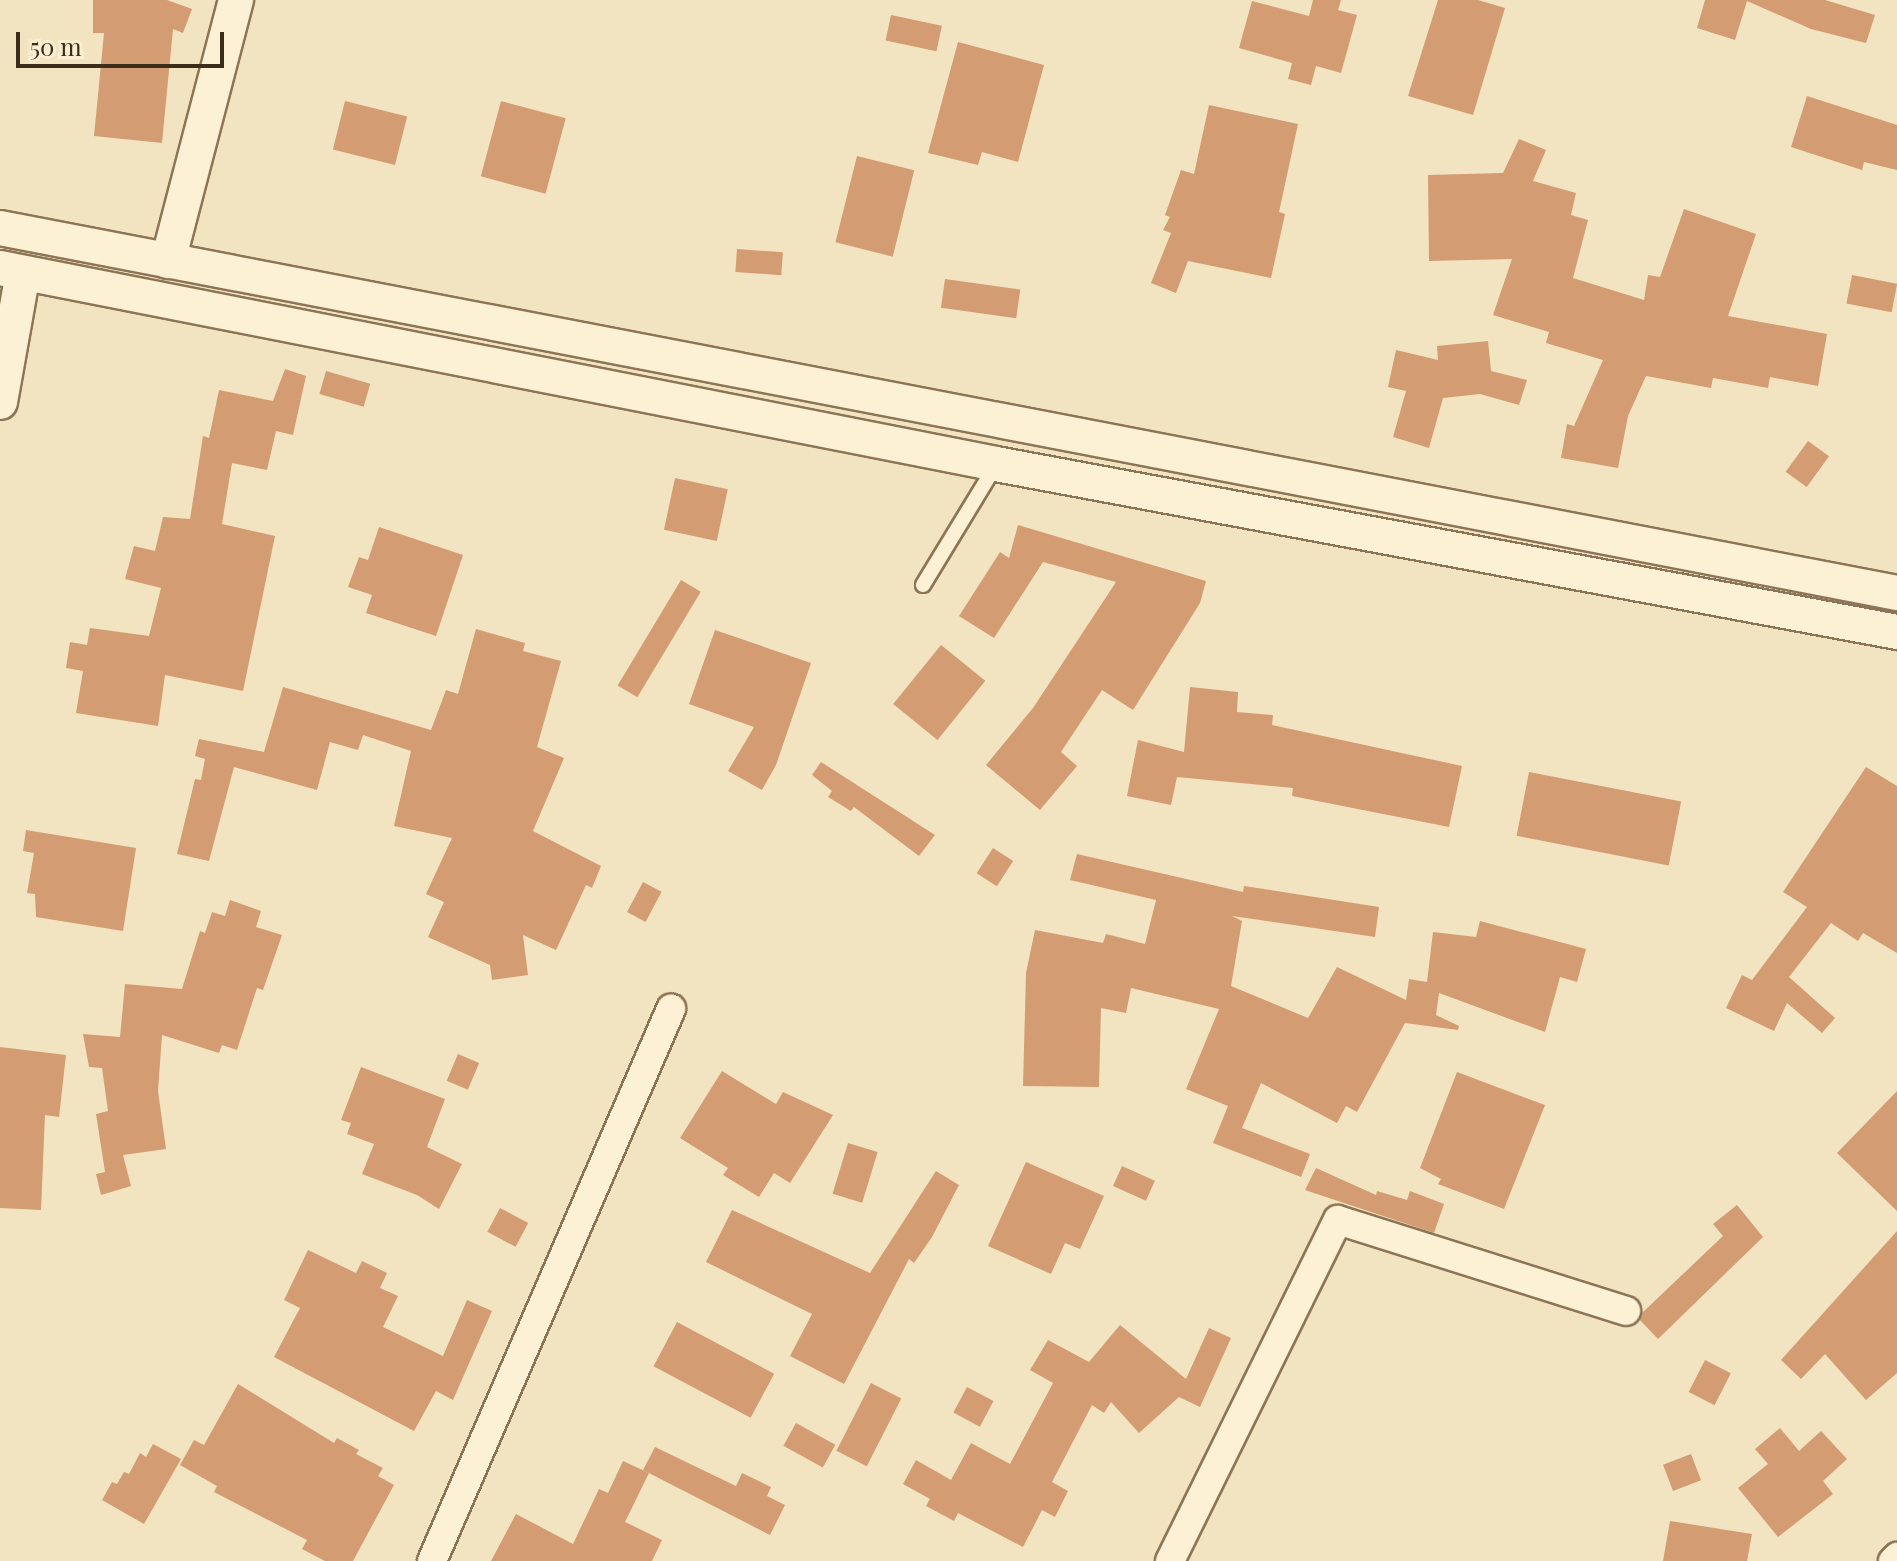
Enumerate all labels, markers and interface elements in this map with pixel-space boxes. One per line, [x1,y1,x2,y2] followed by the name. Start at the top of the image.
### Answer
[20,16,228,66] scale bar
[30,30,82,62] text: 50 m

